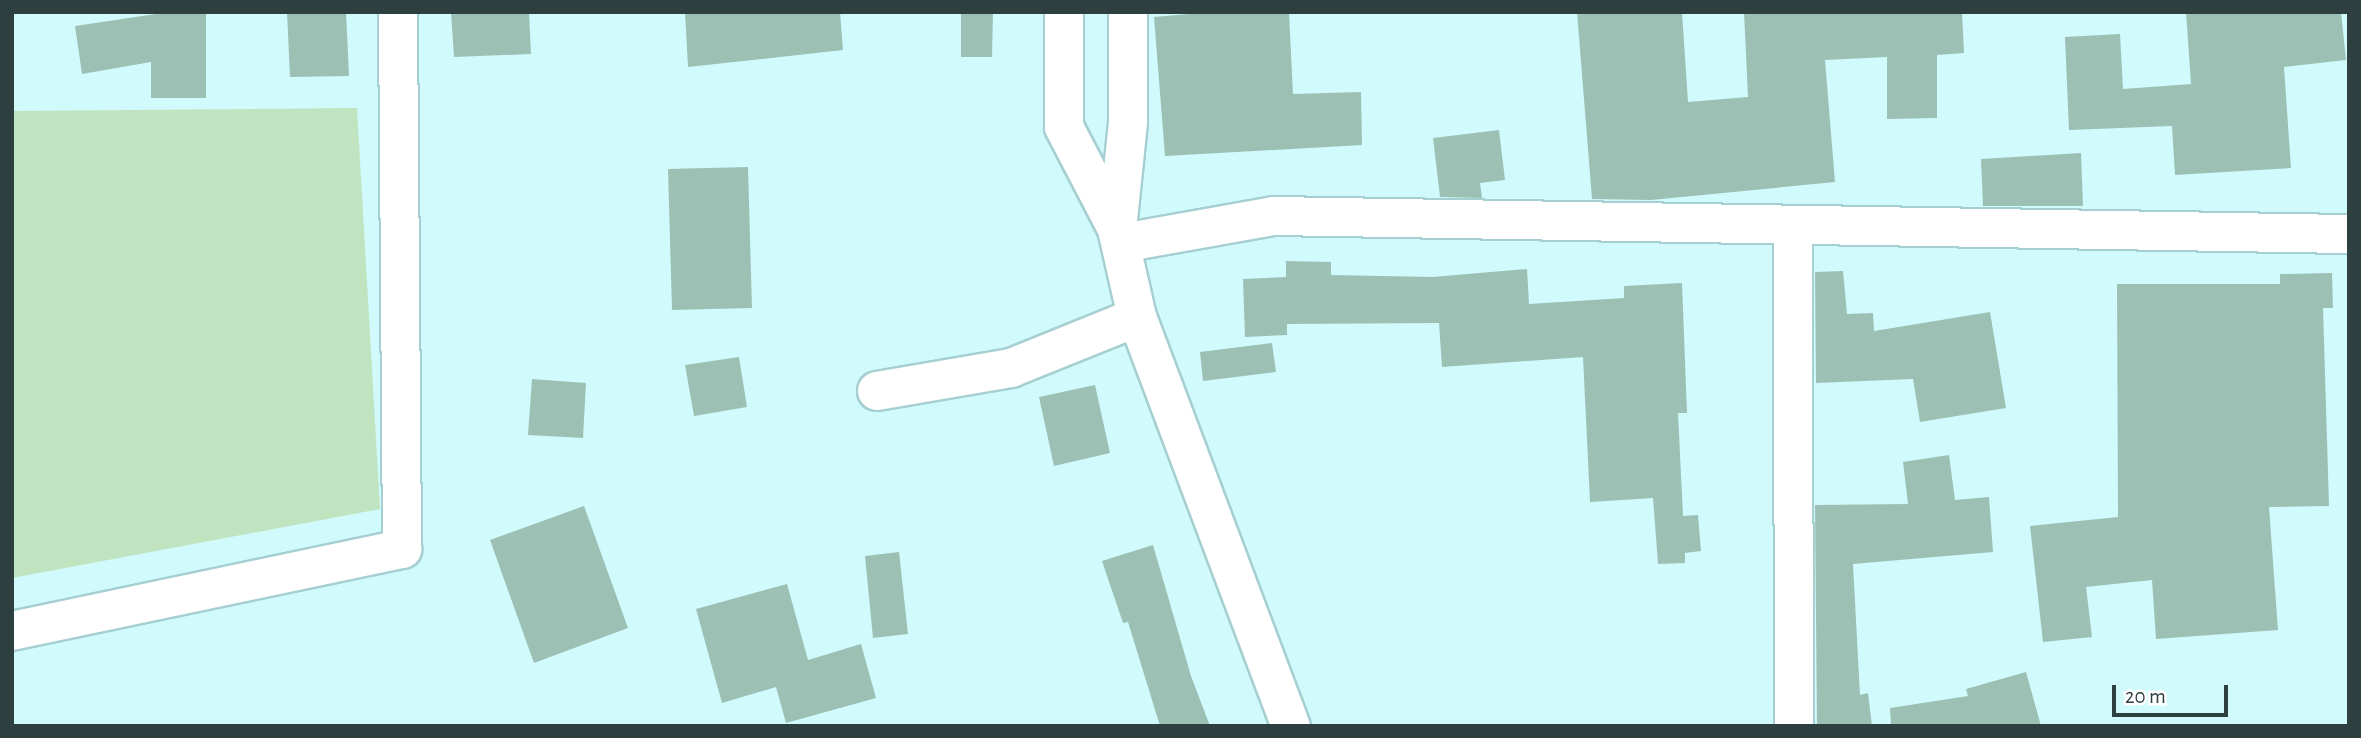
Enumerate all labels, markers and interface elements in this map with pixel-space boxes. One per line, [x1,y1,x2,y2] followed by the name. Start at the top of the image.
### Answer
[2116,672,2232,716] scale bar
[2125,686,2166,707] text: 20 m

